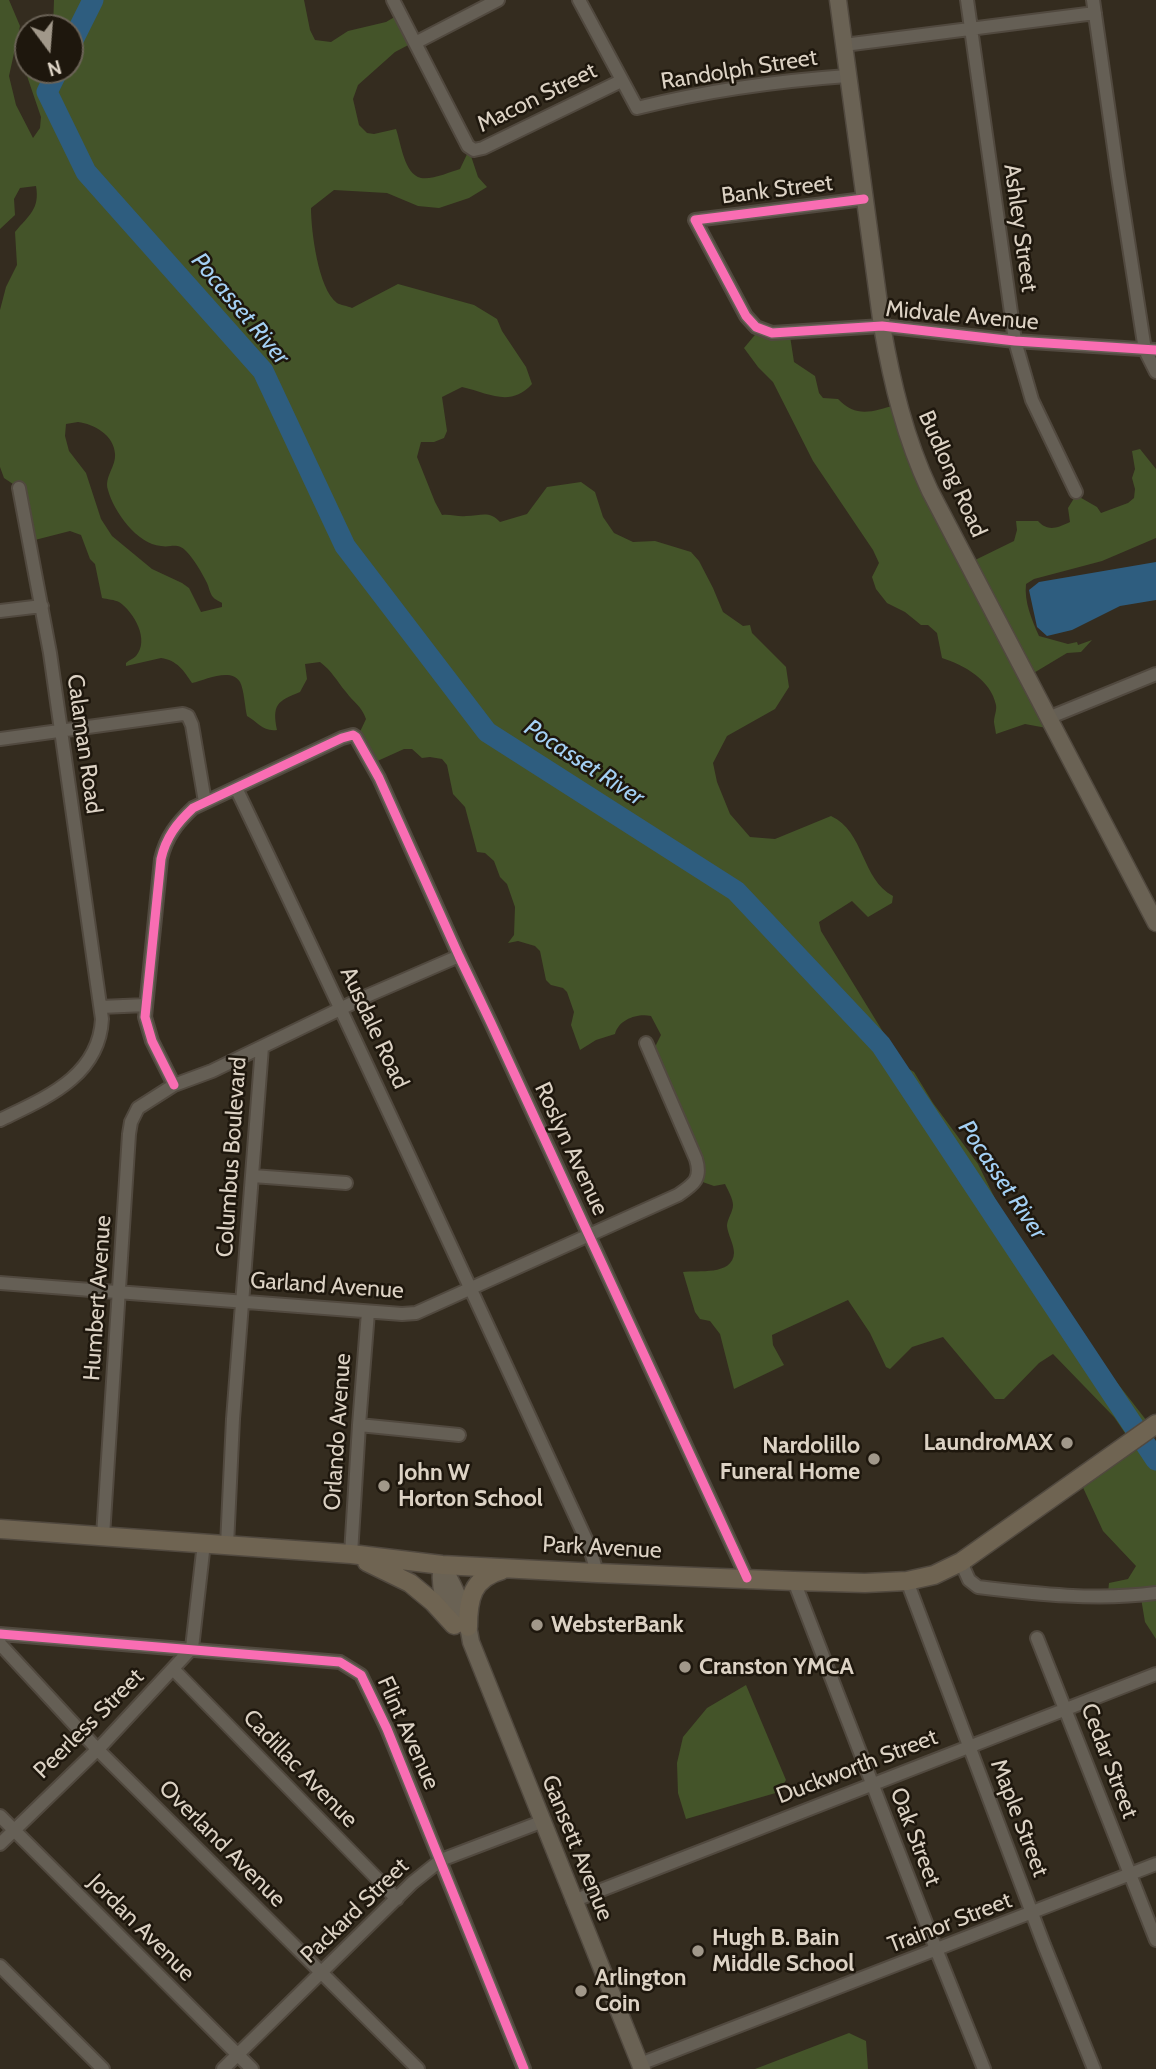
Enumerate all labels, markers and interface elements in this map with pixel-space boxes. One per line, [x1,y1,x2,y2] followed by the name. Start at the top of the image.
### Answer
[14,14,84,84] north arrow
[659,44,819,96] street label: Randolph Street
[45,55,64,81] text: N
[473,57,601,139] street label: Macon Street
[997,162,1043,294] street label: Ashley Street
[720,169,834,211] street label: Bank Street
[185,247,295,371] water label: Pocasset River
[884,296,1040,336] street label: Midvale Avenue
[912,406,992,542] street label: Budlong Road
[61,672,107,816] street label: Calaman Road
[519,714,649,812] water label: Pocasset River
[334,963,414,1093] street label: Ausdale Road
[211,1056,253,1258] street label: Columbus Boulevard
[528,1078,614,1220] street label: Roslyn Avenue
[952,1115,1052,1245] water label: Pocasset River
[78,1214,118,1382] street label: Humbert Avenue
[249,1267,405,1305] street label: Garland Avenue
[319,1352,357,1512] street label: Orlando Avenue
[924,1429,1053,1457] place label: LaundroMAX
[720,1432,860,1486] place label: Nardolillo Funeral Home
[1059,1435,1075,1451] marker: LaundroMAX
[866,1451,882,1467] marker: Nardolillo Funeral Home
[398,1459,543,1513] place label: John W Horton School
[376,1478,392,1494] marker: John W Horton School
[542,1531,662,1565] street label: Park Avenue
[551,1611,684,1639] place label: WebsterBank
[529,1617,545,1633] marker: WebsterBank
[699,1653,854,1681] place label: Cranston YMCA
[677,1659,693,1675] marker: Cranston YMCA
[28,1663,150,1785] street label: Peerless Street
[371,1672,445,1794] street label: Flint Avenue
[1074,1700,1144,1822] street label: Cedar Street
[237,1704,363,1834] street label: Cadillac Avenue
[773,1724,941,1810] street label: Duckworth Street
[984,1755,1054,1881] street label: Maple Street
[535,1771,619,1925] street label: Gansett Avenue
[153,1775,291,1913] street label: Overland Avenue
[884,1784,946,1890] street label: Oak Street
[295,1853,415,1969] street label: Packard Street
[82,1869,200,1987] street label: Jordan Avenue
[884,1887,1016,1959] street label: Trainor Street
[712,1924,854,1978] place label: Hugh B. Bain Middle School
[690,1943,706,1959] marker: Hugh B. Bain Middle School
[595,1964,686,2018] place label: Arlington Coin
[573,1983,589,1999] marker: Arlington Coin

